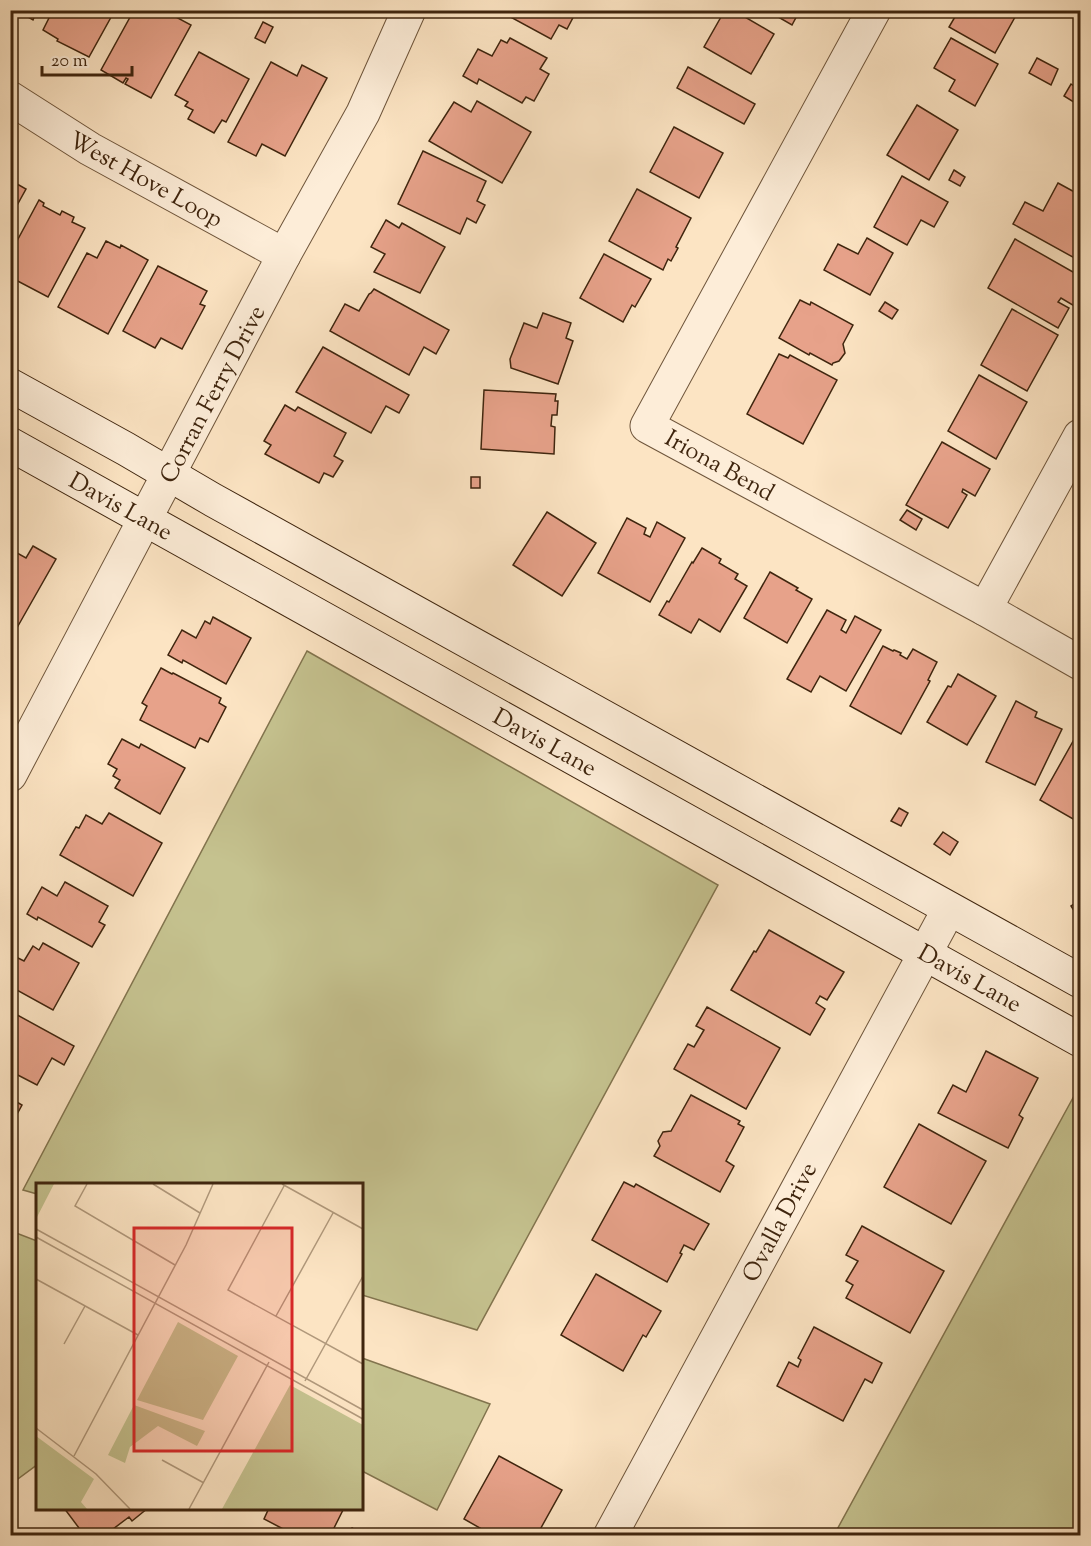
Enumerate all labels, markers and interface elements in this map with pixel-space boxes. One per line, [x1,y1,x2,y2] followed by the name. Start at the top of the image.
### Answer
[42,39,132,77] scale bar
[51,49,88,75] text: 20 m
[62,124,228,237] street label: West Hove Loop
[152,300,275,490] street label: Corran Ferry Drive
[658,423,781,511] street label: Iriona Bend
[62,465,178,550] street label: Davis Lane
[486,701,602,786] street label: Davis Lane
[911,937,1027,1022] street label: Davis Lane
[735,1157,827,1289] street label: Ovalla Drive
[36,1183,363,1510] inset map

